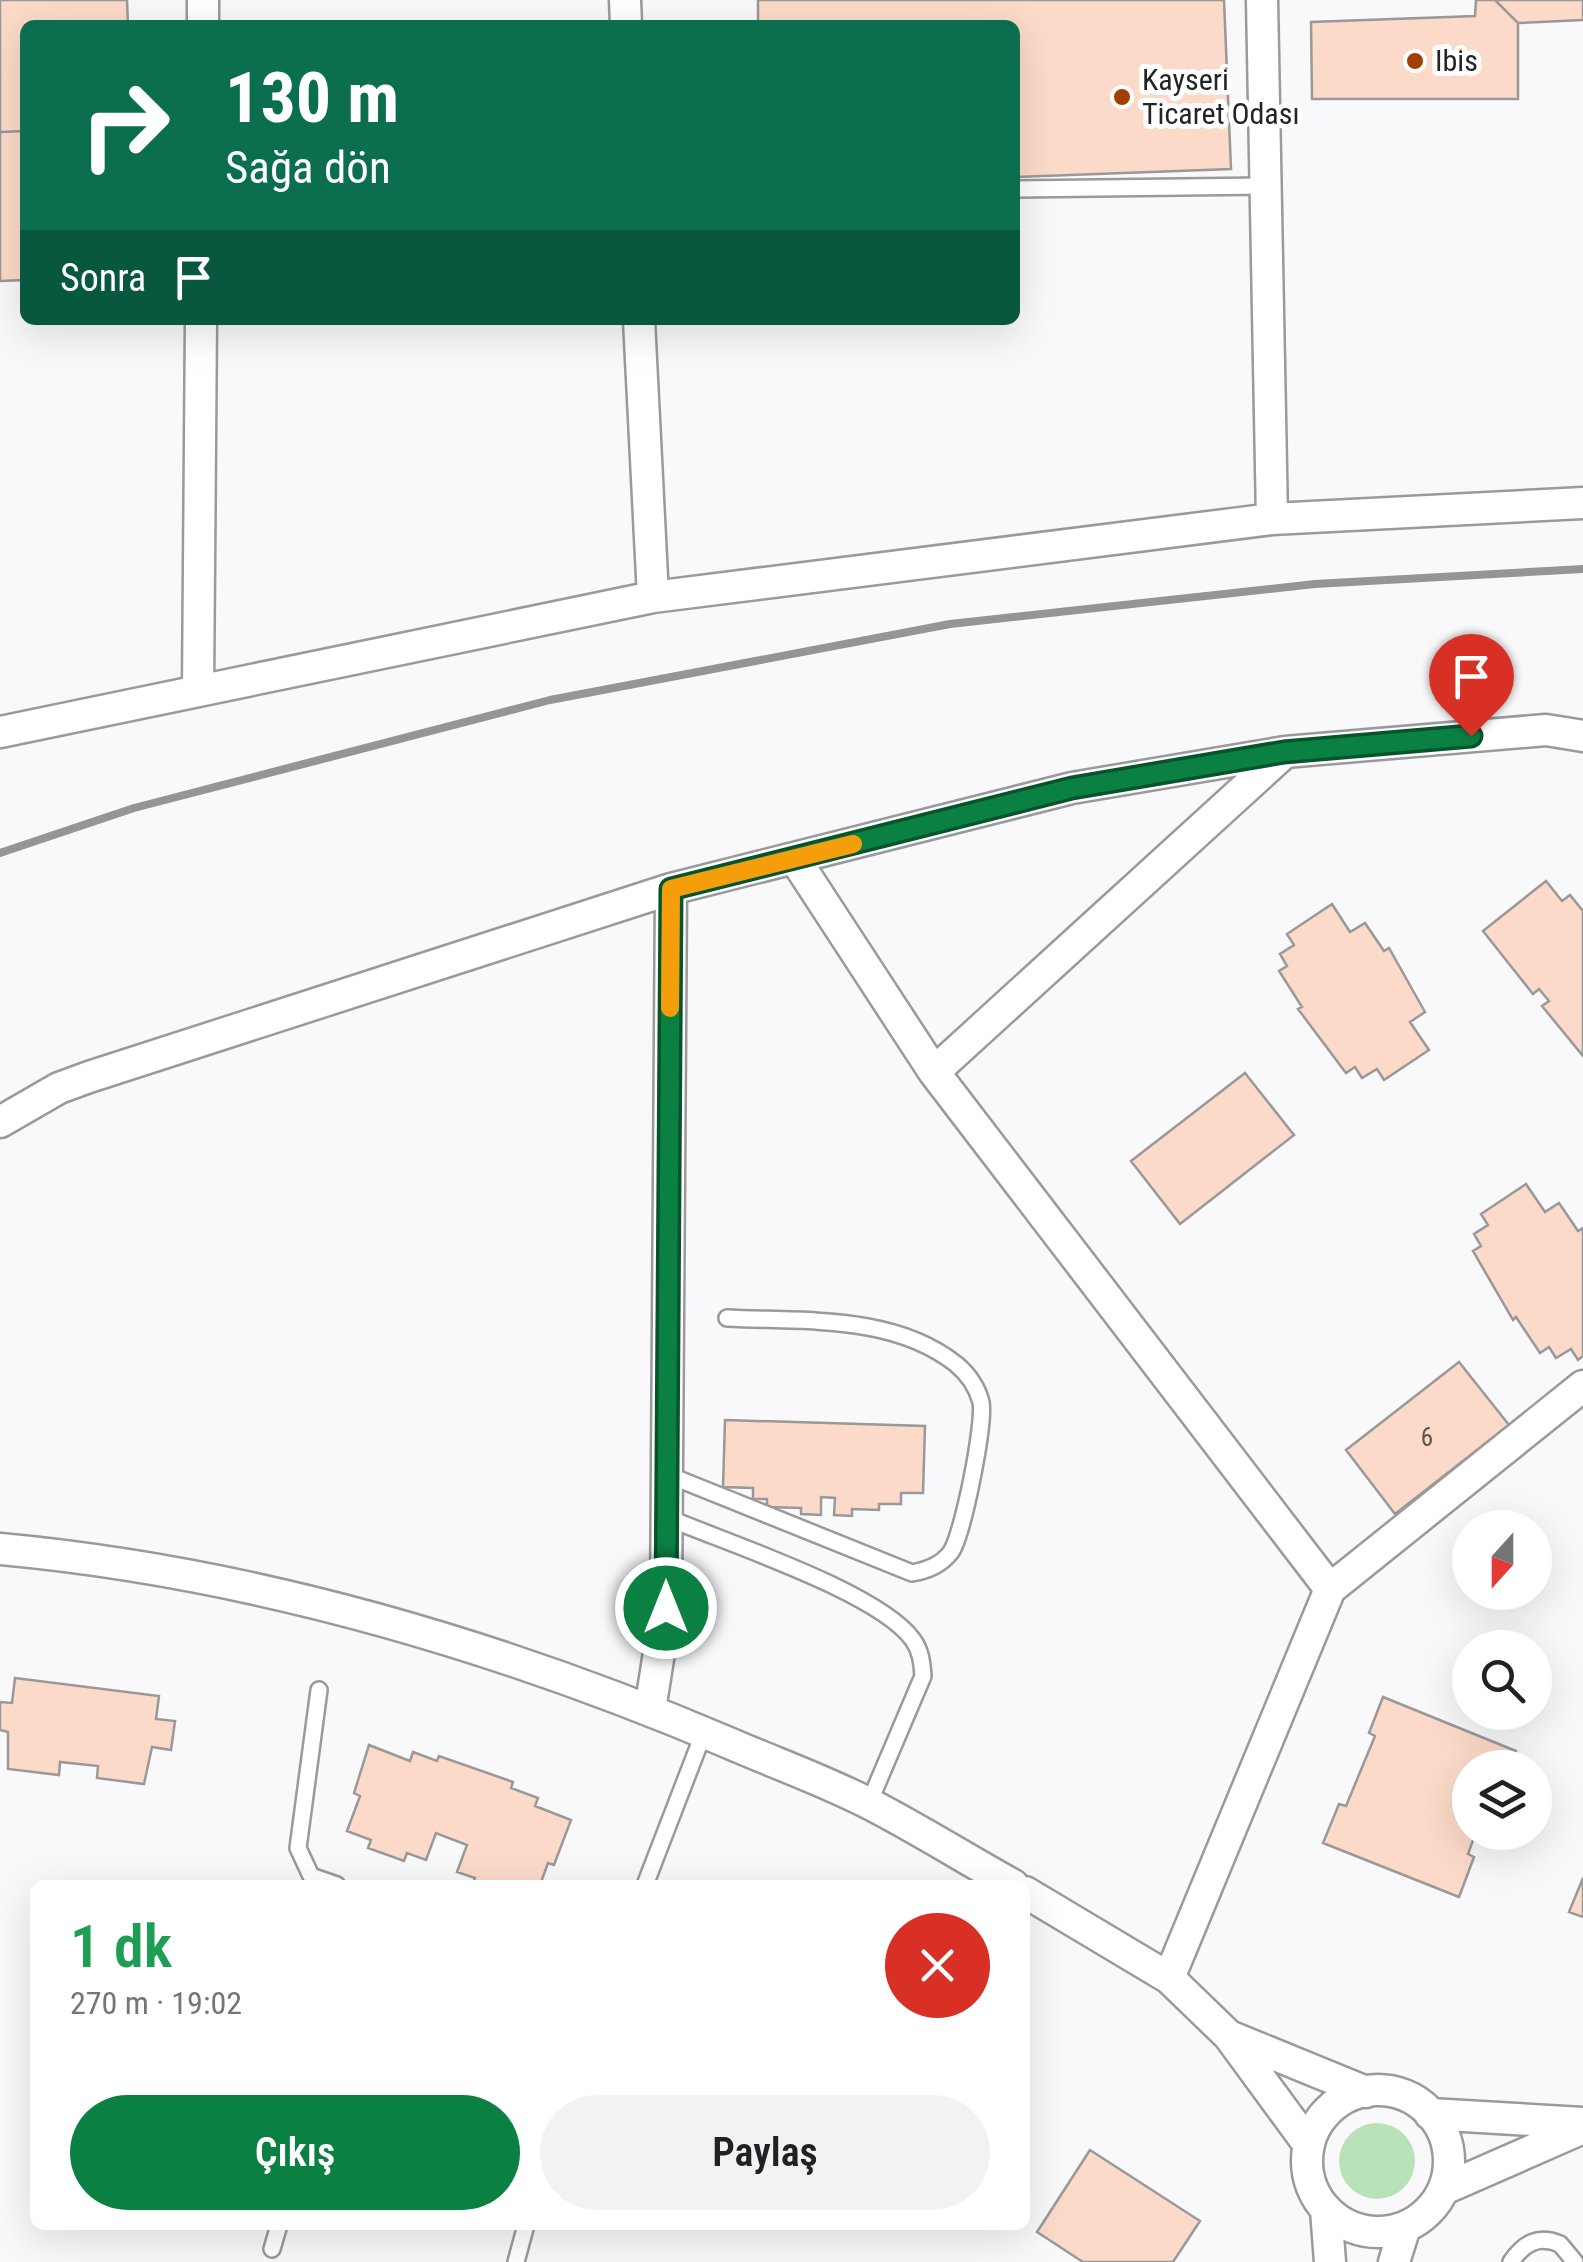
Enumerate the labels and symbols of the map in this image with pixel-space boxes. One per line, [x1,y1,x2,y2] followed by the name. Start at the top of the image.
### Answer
[1435,43,1478,78] place label: Ibis
[1404,50,1426,72] marker: Ibis
[1142,62,1299,131] place label: Kayseri Ticaret Odası
[1111,86,1133,108] marker: Kayseri Ticaret Odası
[1429,634,1514,737] pin
[1421,1423,1433,1452] house number: 6
[1452,1510,1552,1610] north arrow
[614,1556,718,1660] position arrow

